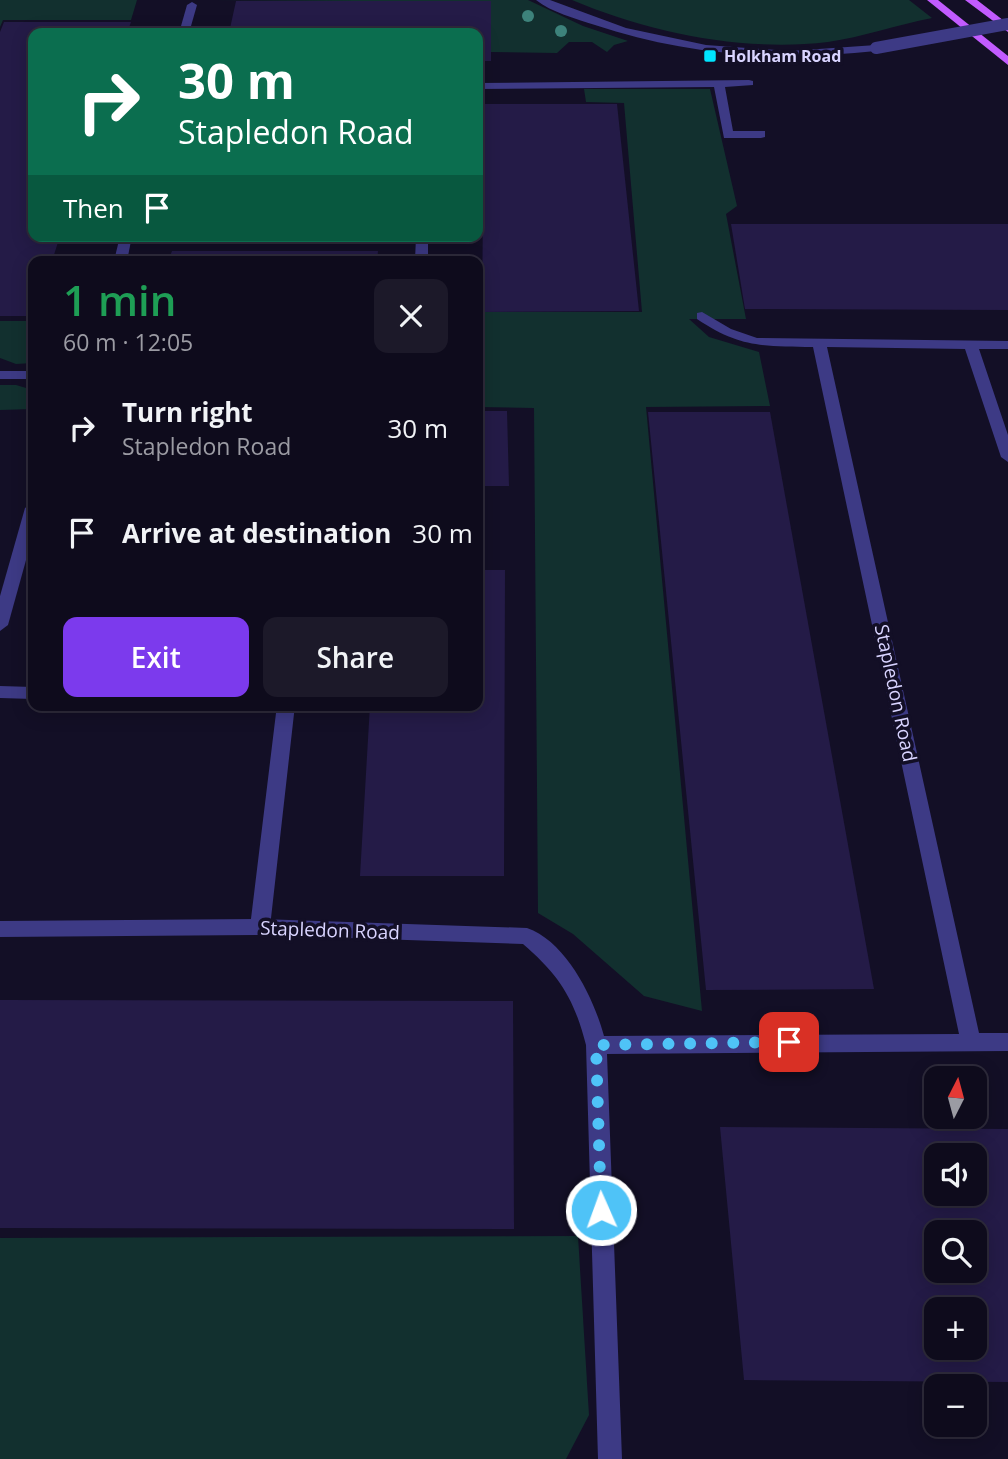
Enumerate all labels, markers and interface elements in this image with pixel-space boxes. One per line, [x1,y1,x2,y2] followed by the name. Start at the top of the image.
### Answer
[724,45,841,67] place label: Holkham Road
[178,47,295,113] text: 30 m
[702,48,718,64] marker: Holkham Road
[63,56,154,147] icon: right
[178,110,413,153] text: Stapledon Road
[138,189,176,227] icon: arrive
[63,190,124,226] text: Then
[63,271,176,328] text: 1 min
[374,279,448,353] button: close
[63,326,193,358] text: 60 m · 12:05
[122,394,253,430] text: Turn right
[63,409,101,447] icon: right
[387,410,448,446] text: 30 m
[122,430,291,462] text: Stapledon Road
[63,514,101,552] icon: arrive
[122,515,391,551] text: Arrive at destination
[412,515,473,551] text: 30 m
[63,617,249,697] button: Exit
[263,617,448,697] button: Share
[869,622,923,764] street label: Stapledon Road
[260,915,400,945] street label: Stapledon Road
[759,1012,819,1072] pin
[770,1023,808,1061] icon: arrive
[924,1066,987,1129] north arrow
[924,1066,987,1437] map controls
[924,1143,987,1206] button: sound
[564,1173,638,1247] position arrow
[924,1220,987,1283] button: search
[924,1297,987,1360] button: +
[924,1374,987,1437] button: −

